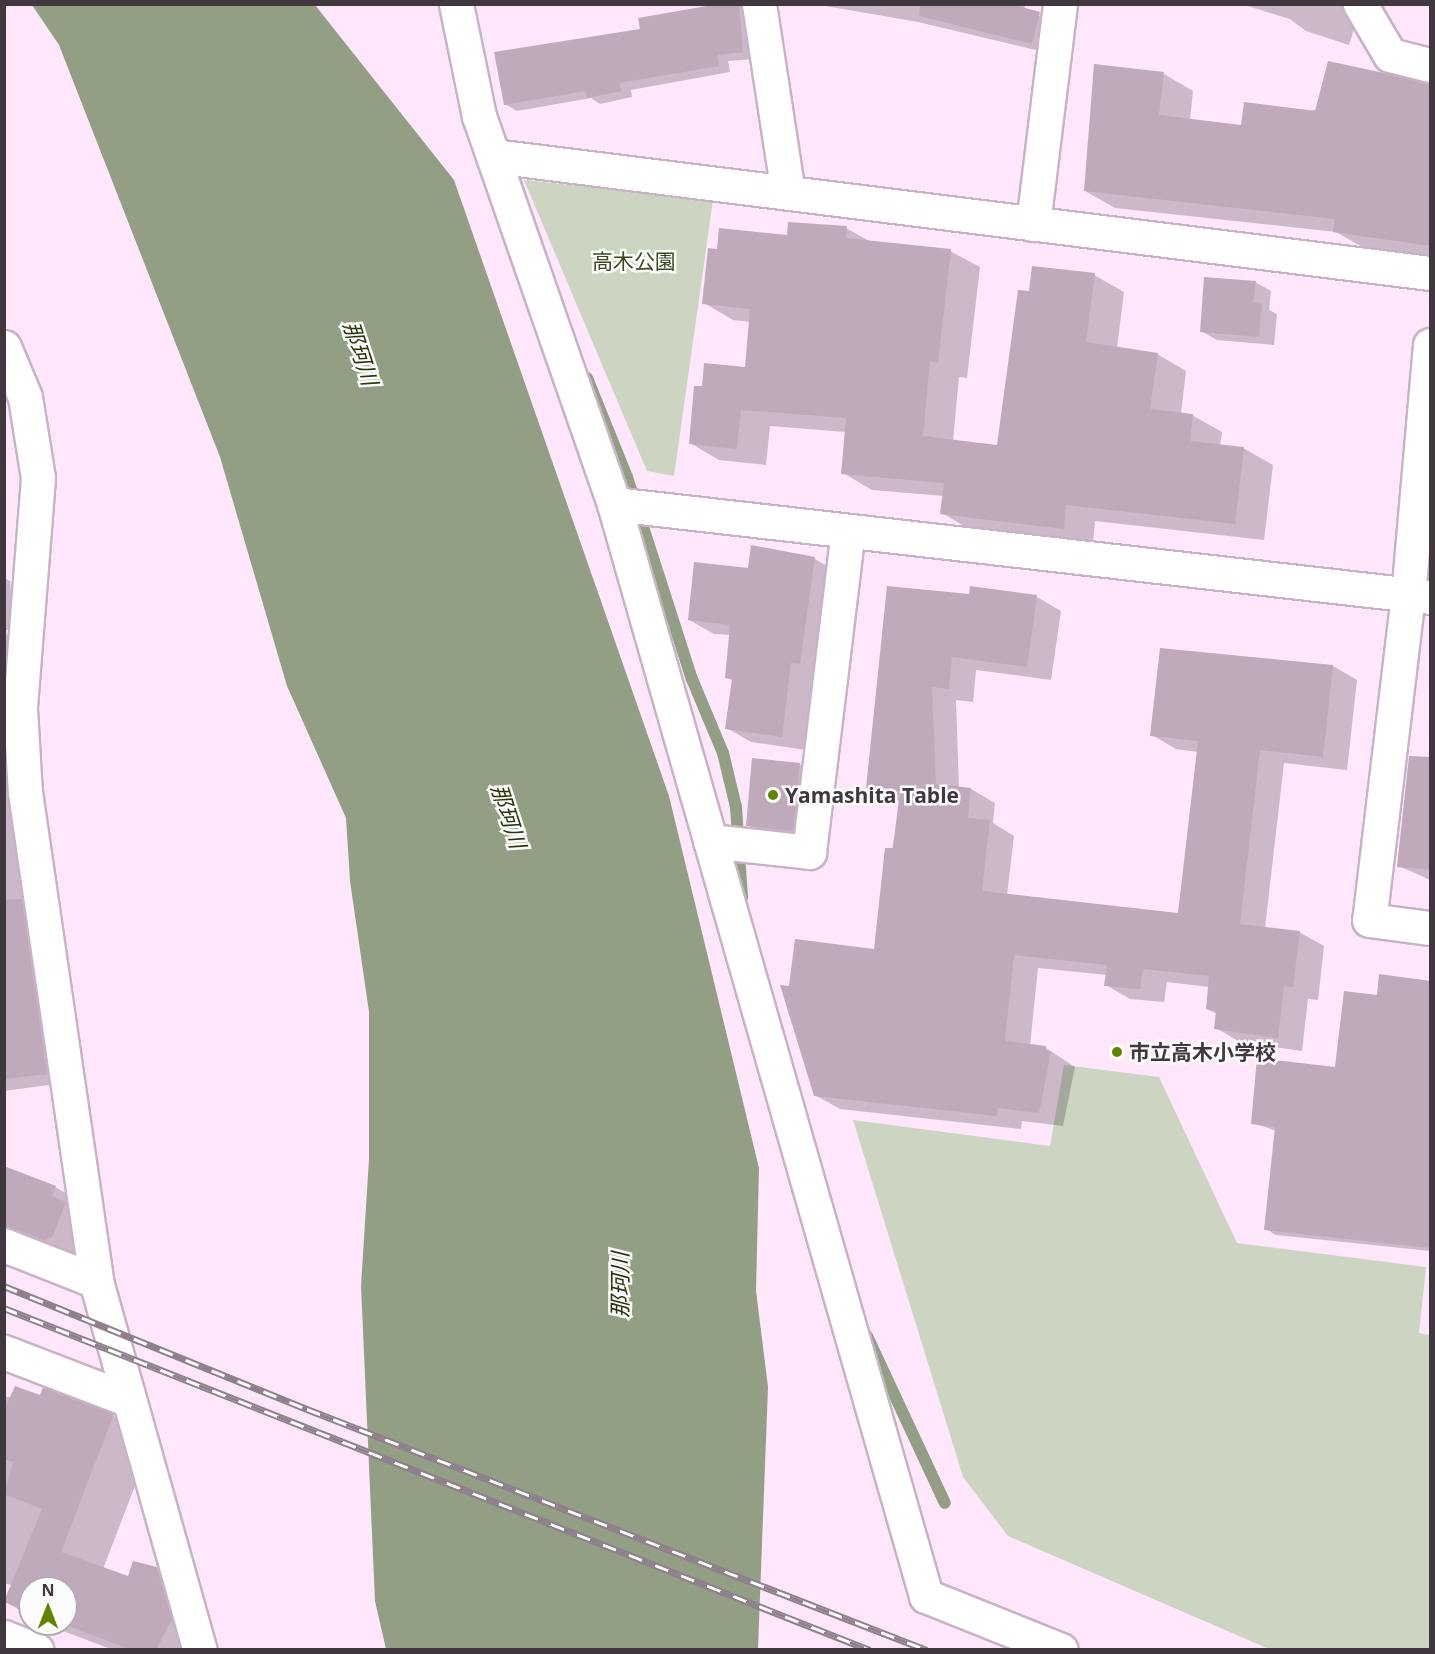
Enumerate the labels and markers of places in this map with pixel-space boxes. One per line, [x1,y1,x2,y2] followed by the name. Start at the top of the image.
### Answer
[785,782,959,808] place label: Yamashita Table
[766,788,780,802] marker: Yamashita Table
[1129,1039,1276,1065] place label: 市立高木小学校
[1110,1045,1124,1059] marker: 市立高木小学校

